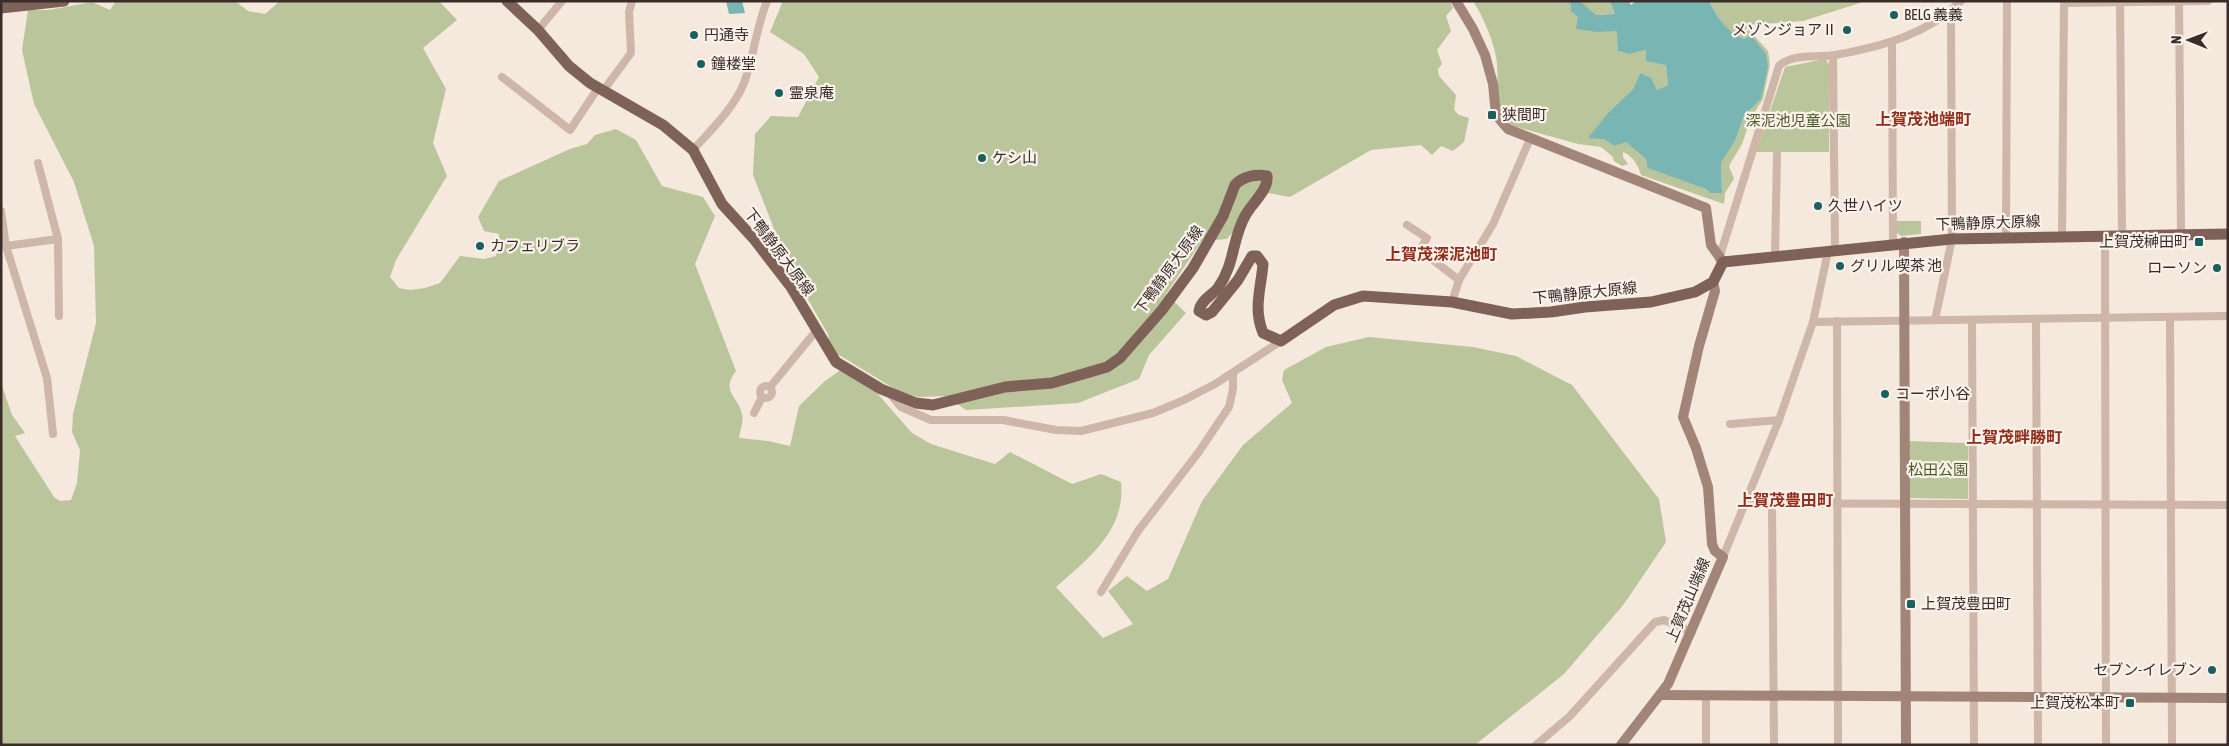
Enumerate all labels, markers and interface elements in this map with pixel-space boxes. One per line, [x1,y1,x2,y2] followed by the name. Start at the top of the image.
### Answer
[1904,6,1963,23] place label: BELG 義義
[1888,9,1900,21] marker: BELG 義義
[2164,15,2214,65] north arrow
[1732,21,1837,38] place label: メゾンジョアⅡ
[1841,24,1853,36] marker: メゾンジョアⅡ
[704,26,749,43] place label: 円通寺
[688,29,700,41] marker: 円通寺
[2168,36,2184,44] text: N
[711,55,756,72] place label: 鐘楼堂
[695,58,707,70] marker: 鐘楼堂
[789,84,834,101] place label: 霊泉庵
[773,87,785,99] marker: 霊泉庵
[1502,106,1547,123] place label: 狭間町
[1486,109,1498,121] marker: 狭間町
[1875,110,1971,128] district label: 上賀茂池端町
[1745,112,1851,129] park label: 深泥池児童公園
[992,149,1037,166] place label: ケシ山
[976,152,988,164] marker: ケシ山
[1828,197,1903,214] place label: 久世ハイツ
[1812,200,1824,212] marker: 久世ハイツ
[741,205,818,299] street label: 下鴨静原大原線
[1935,212,2041,233] street label: 下鴨静原大原線
[1131,222,1206,317] street label: 下鴨静原大原線
[2099,233,2189,250] place label: 上賀茂榊田町
[2193,236,2205,248] marker: 上賀茂榊田町
[490,237,580,254] place label: カフェリブラ
[474,240,486,252] marker: カフェリブラ
[1385,245,1497,263] district label: 上賀茂深泥池町
[1850,257,1942,274] place label: グリル喫茶 池
[2147,259,2207,276] place label: ローソン
[1834,260,1846,272] marker: グリル喫茶 池
[2211,262,2223,274] marker: ローソン
[1532,279,1638,306] street label: 下鴨静原大原線
[1895,385,1970,402] place label: コーポ小谷
[1879,388,1891,400] marker: コーポ小谷
[1966,428,2062,446] district label: 上賀茂畔勝町
[1908,461,1968,478] park label: 松田公園
[1737,491,1833,509] district label: 上賀茂豊田町
[1662,555,1713,645] street label: 上賀茂山端線
[1921,595,2011,612] place label: 上賀茂豊田町
[1905,598,1917,610] marker: 上賀茂豊田町
[2093,661,2202,678] place label: セブン-イレブン
[2206,664,2218,676] marker: セブン-イレブン
[2030,694,2120,711] place label: 上賀茂松本町
[2124,697,2136,709] marker: 上賀茂松本町

